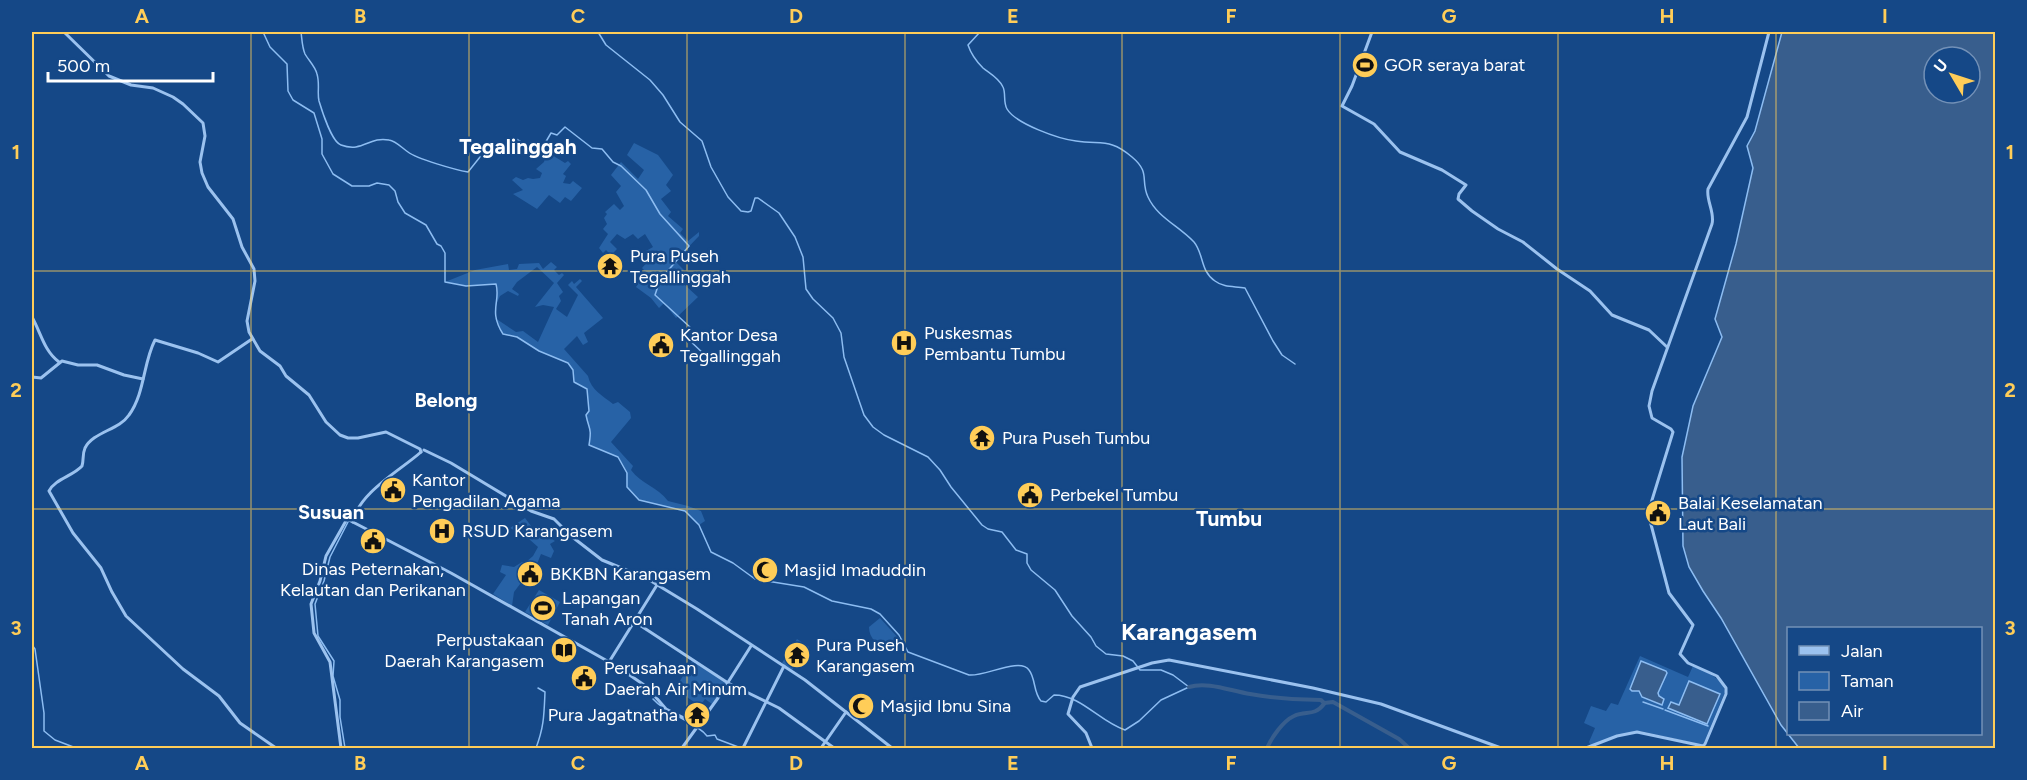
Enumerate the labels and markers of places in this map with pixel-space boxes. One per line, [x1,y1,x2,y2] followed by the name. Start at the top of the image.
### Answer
[1350,50,1380,80] sports icon: GOR seraya barat
[1384,54,1526,76] place label: GOR seraya barat
[630,245,731,288] place label: Pura Puseh Tegallinggah
[595,251,625,281] temple icon: Pura Puseh Tegallinggah
[924,322,1066,365] place label: Puskesmas Pembantu Tumbu
[680,324,781,367] place label: Kantor Desa Tegallinggah
[889,328,919,358] hospital icon: Puskesmas Pembantu Tumbu
[646,330,676,360] public building icon: Kantor Desa Tegallinggah
[967,423,997,453] temple icon: Pura Puseh Tumbu
[1002,427,1150,449] place label: Pura Puseh Tumbu
[412,469,561,512] place label: Kantor Pengadilan Agama
[378,475,408,505] public building icon: Kantor Pengadilan Agama
[1015,480,1045,510] public building icon: Perbekel Tumbu
[1050,484,1178,506] place label: Perbekel Tumbu
[1678,492,1822,535] place label: Balai Keselamatan Laut Bali
[1643,498,1673,528] public building icon: Balai Keselamatan Laut Bali
[427,516,457,546] hospital icon: RSUD Karangasem
[462,520,612,542] place label: RSUD Karangasem
[358,526,388,556] public building icon: Dinas Peternakan, Kelautan dan Perikanan
[750,555,780,585] mosque icon: Masjid Imaduddin
[280,558,466,601] place label: Dinas Peternakan, Kelautan dan Perikanan
[515,559,545,589] public building icon: BKKBN Karangasem
[784,559,926,581] place label: Masjid Imaduddin
[550,563,711,585] place label: BKKBN Karangasem
[562,587,652,630] place label: Lapangan Tanah Aron
[528,593,558,623] sports icon: Lapangan Tanah Aron
[384,629,544,672] place label: Perpustakaan Daerah Karangasem
[816,634,915,677] place label: Pura Puseh Karangasem
[549,635,579,665] library icon: Perpustakaan Daerah Karangasem
[782,640,812,670] temple icon: Pura Puseh Karangasem
[604,657,747,700] place label: Perusahaan Daerah Air Minum
[569,663,599,693] public building icon: Perusahaan Daerah Air Minum
[846,691,876,721] mosque icon: Masjid Ibnu Sina
[880,695,1011,717] place label: Masjid Ibnu Sina
[682,700,712,730] temple icon: Pura Jagatnatha
[548,704,678,726] place label: Pura Jagatnatha

